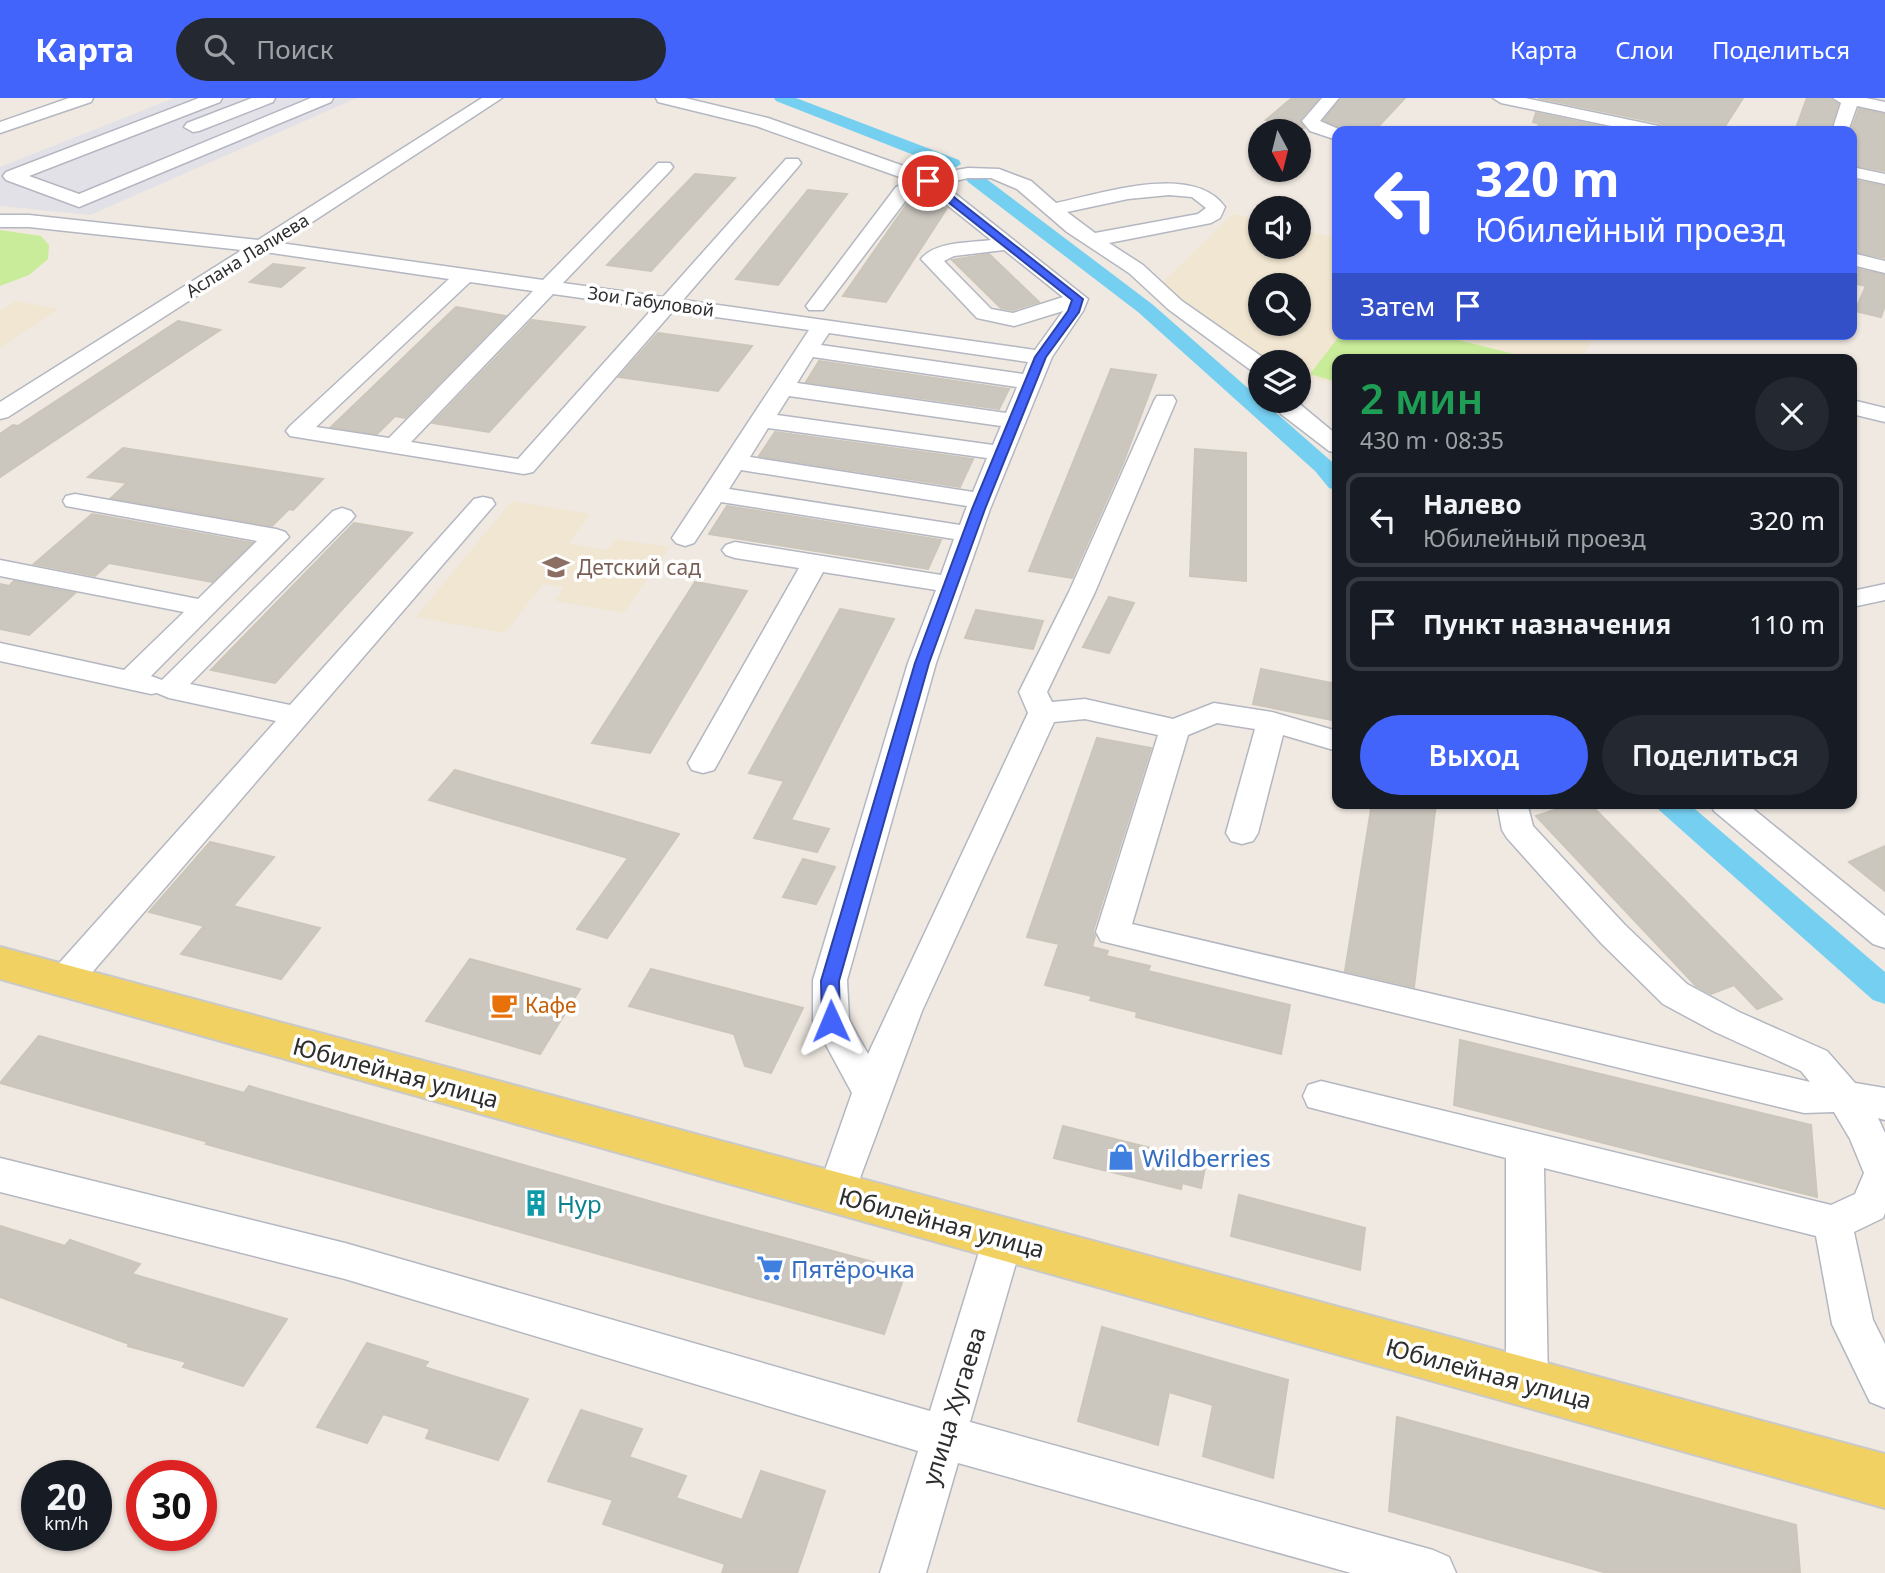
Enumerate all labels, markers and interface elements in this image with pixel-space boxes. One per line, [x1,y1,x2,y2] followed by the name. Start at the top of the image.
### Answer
[176,18,666,81] search box
[35,27,134,72] text: Карта
[200,30,238,68] icon: search
[256,31,333,67] text: Поиск
[1510,33,1577,66] text: Карта
[1615,33,1674,66] text: Слои
[1712,33,1850,66] text: Поделиться
[1248,119,1311,182] north arrow
[1248,119,1311,413] map controls
[1475,145,1620,211] text: 320 m
[898,151,958,211] pin
[1360,154,1451,245] icon: left
[909,162,947,200] icon: arrive
[1248,196,1311,259] button: sound
[181,207,313,303] street label: Аслана Лалиева
[1475,208,1785,251] text: Юбилейный проезд
[1248,273,1311,336] button: search
[586,280,716,322] street label: Зои Габуловой
[1449,287,1487,325] icon: arrive
[1360,288,1435,324] text: Затем
[1248,350,1311,413] button: layers
[1360,369,1483,426] text: 2 мин
[1755,377,1829,451] button: close
[1360,424,1504,456] text: 430 m · 08:35
[1423,486,1522,522] text: Налево
[1364,501,1402,539] icon: left
[1749,502,1825,538] text: 320 m
[1423,522,1646,554] text: Юбилейный проезд
[541,552,571,582] school or university icon: Детский сад
[577,553,701,581] place label: Детский сад
[1364,605,1402,643] icon: arrive
[1423,606,1671,642] text: Пункт назначения
[1749,606,1825,642] text: 110 m
[1360,715,1588,795] button: Выход
[1602,715,1829,795] button: Поделиться
[794,984,868,1058] position arrow
[489,990,519,1020] cafe icon: Кафе
[525,991,577,1019] place label: Кафе
[290,1029,502,1115] street label: Юбилейная улица
[1142,1141,1271,1174] place label: Wildberries
[1106,1142,1136,1172] shop icon: Wildberries
[836,1179,1048,1265] street label: Юбилейная улица
[557,1187,602,1220] place label: Нур
[521,1188,551,1218] building icon: Нур
[791,1252,915,1285] place label: Пятёрочка
[755,1253,785,1283] supermarket icon: Пятёрочка
[913,1323,993,1489] street label: улица Хугаева
[1383,1330,1595,1416] street label: Юбилейная улица
[126,1460,217,1551] speed limit sign: 30
[46,1473,87,1520] text: 20
[44,1511,89,1535] text: km/h

